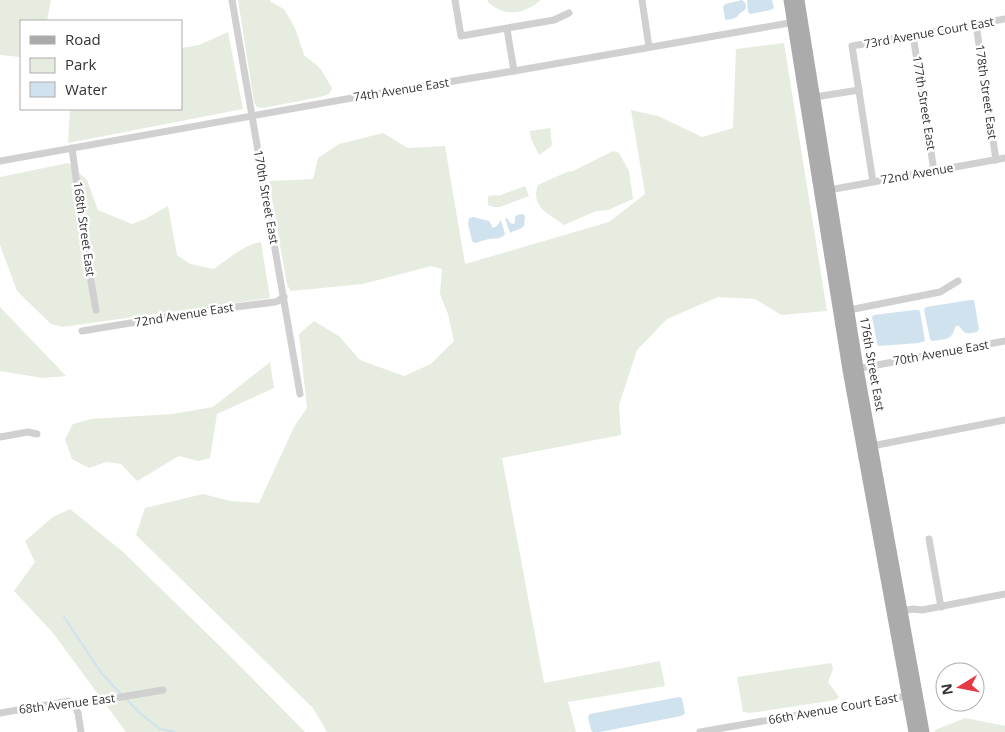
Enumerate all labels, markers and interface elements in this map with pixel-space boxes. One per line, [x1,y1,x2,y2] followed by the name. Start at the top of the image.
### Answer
[863,13,995,52] street label: 73rd Avenue Court East
[20,20,182,110] legend
[65,29,101,49] text: Road
[971,44,1002,140] street label: 178th Street East
[65,54,96,74] text: Park
[909,55,940,151] street label: 177th Street East
[352,74,450,105] street label: 74th Avenue East
[65,79,107,99] text: Water
[250,149,283,245] street label: 170th Street East
[879,159,955,188] street label: 72nd Avenue
[69,181,100,277] street label: 168th Street East
[133,298,235,331] street label: 72nd Avenue East
[856,316,889,412] street label: 176th Street East
[892,336,990,369] street label: 70th Avenue East
[935,662,985,712] north arrow
[936,682,957,697] text: N
[18,689,116,718] street label: 68th Avenue East
[767,689,899,728] street label: 66th Avenue Court East

